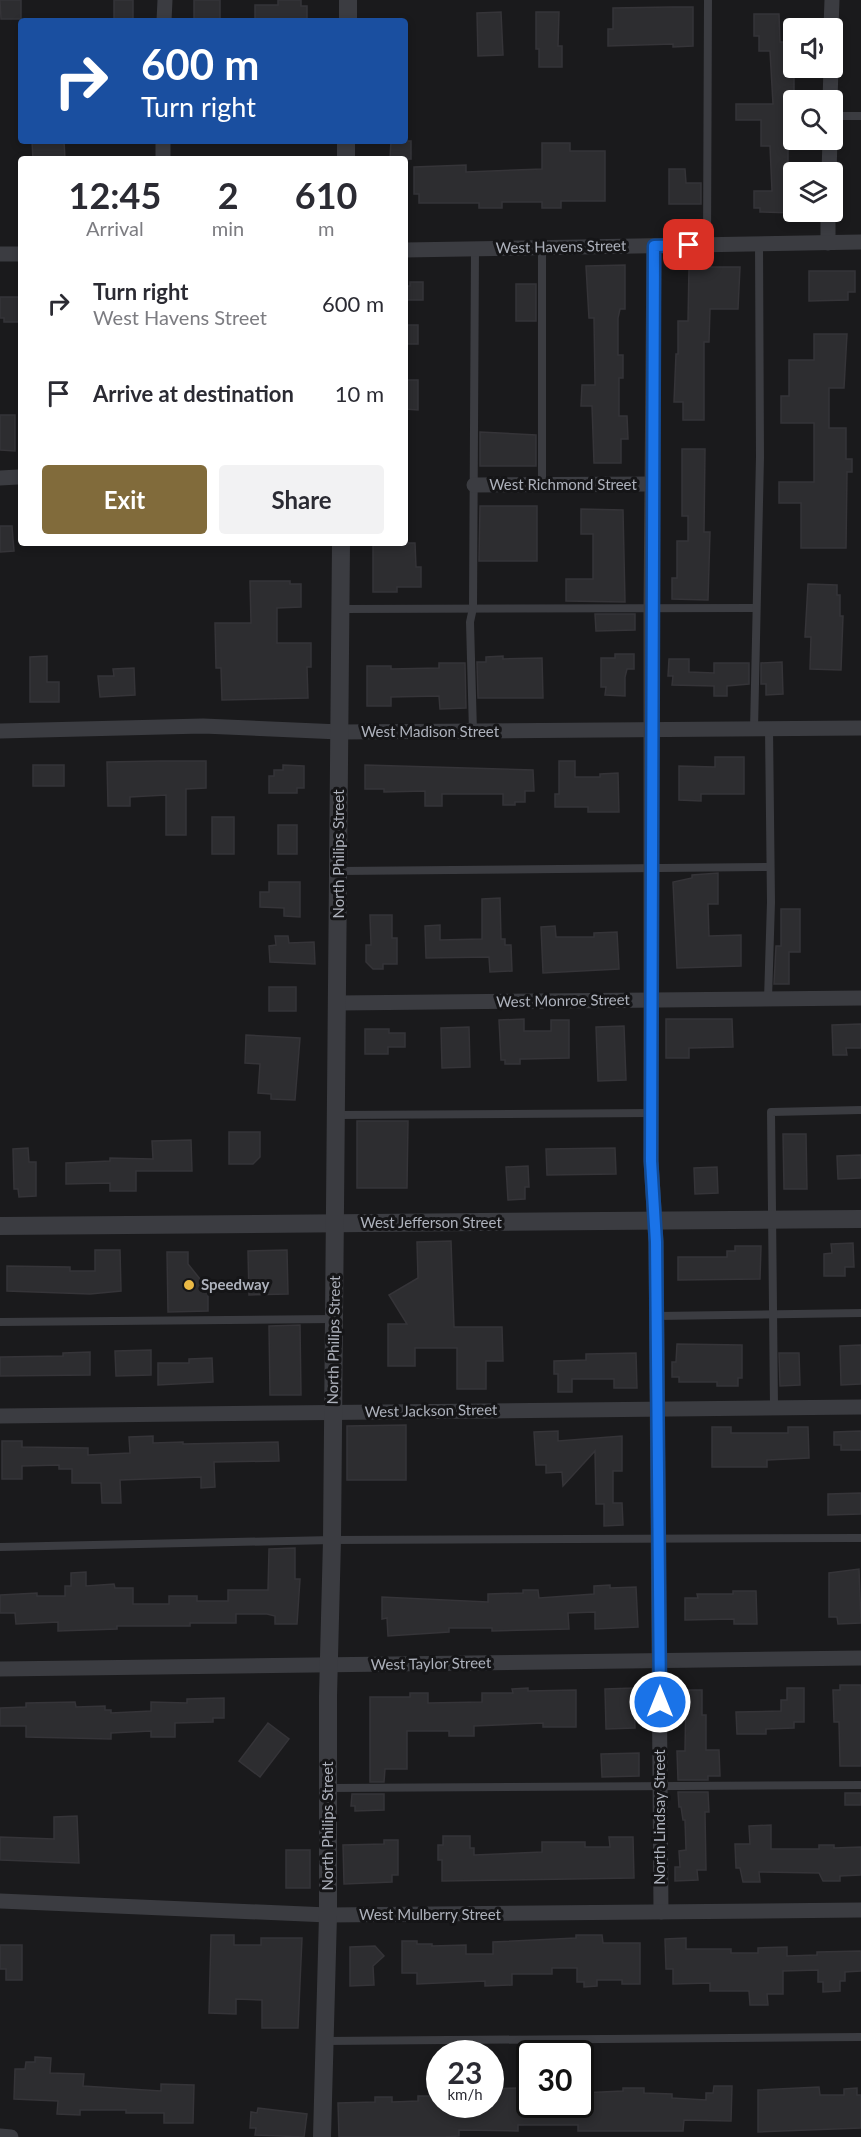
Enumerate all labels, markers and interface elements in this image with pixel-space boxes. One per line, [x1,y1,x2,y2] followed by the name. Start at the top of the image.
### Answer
[783,18,843,222] map controls
[783,18,843,78] button: sound
[141,39,259,89] text: 600 m
[42,42,120,120] icon: right
[141,90,256,123] text: Turn right
[783,90,843,150] button: search
[783,162,843,222] button: layers
[69,173,161,217] text: 12:45
[218,173,239,217] text: 2
[295,173,357,217] text: 610
[86,216,144,240] text: Arrival
[212,216,244,240] text: min
[318,216,334,240] text: m
[663,219,714,270] pin
[672,228,705,261] icon: arrive
[496,236,627,256] street label: West Havens Street
[93,278,188,305] text: Turn right
[42,287,75,320] icon: right
[322,290,384,317] text: 600 m
[93,305,267,329] text: West Havens Street
[42,377,75,410] icon: arrive
[93,380,294,407] text: Arrive at destination
[335,380,384,407] text: 10 m
[42,465,207,534] button: Exit
[219,465,384,534] button: Share
[489,475,637,493] street label: West Richmond Street
[361,722,500,740] street label: West Madison Street
[329,789,347,919] street label: North Philips Street
[496,990,631,1010] street label: West Monroe Street
[360,1213,502,1231] street label: West Jefferson Street
[201,1275,269,1293] place label: Speedway
[323,1275,343,1405] street label: North Philips Street
[182,1278,196,1292] marker: Speedway
[364,1400,498,1420] street label: West Jackson Street
[371,1653,492,1673] street label: West Taylor Street
[628,1670,692,1734] position arrow
[650,1749,668,1885] street label: North Lindsay Street
[318,1761,336,1891] street label: North Philips Street
[359,1905,502,1923] street label: West Mulberry Street
[516,2040,594,2118] speed limit sign: 30
[448,2054,482,2090] text: 23
[447,2085,483,2103] text: km/h

